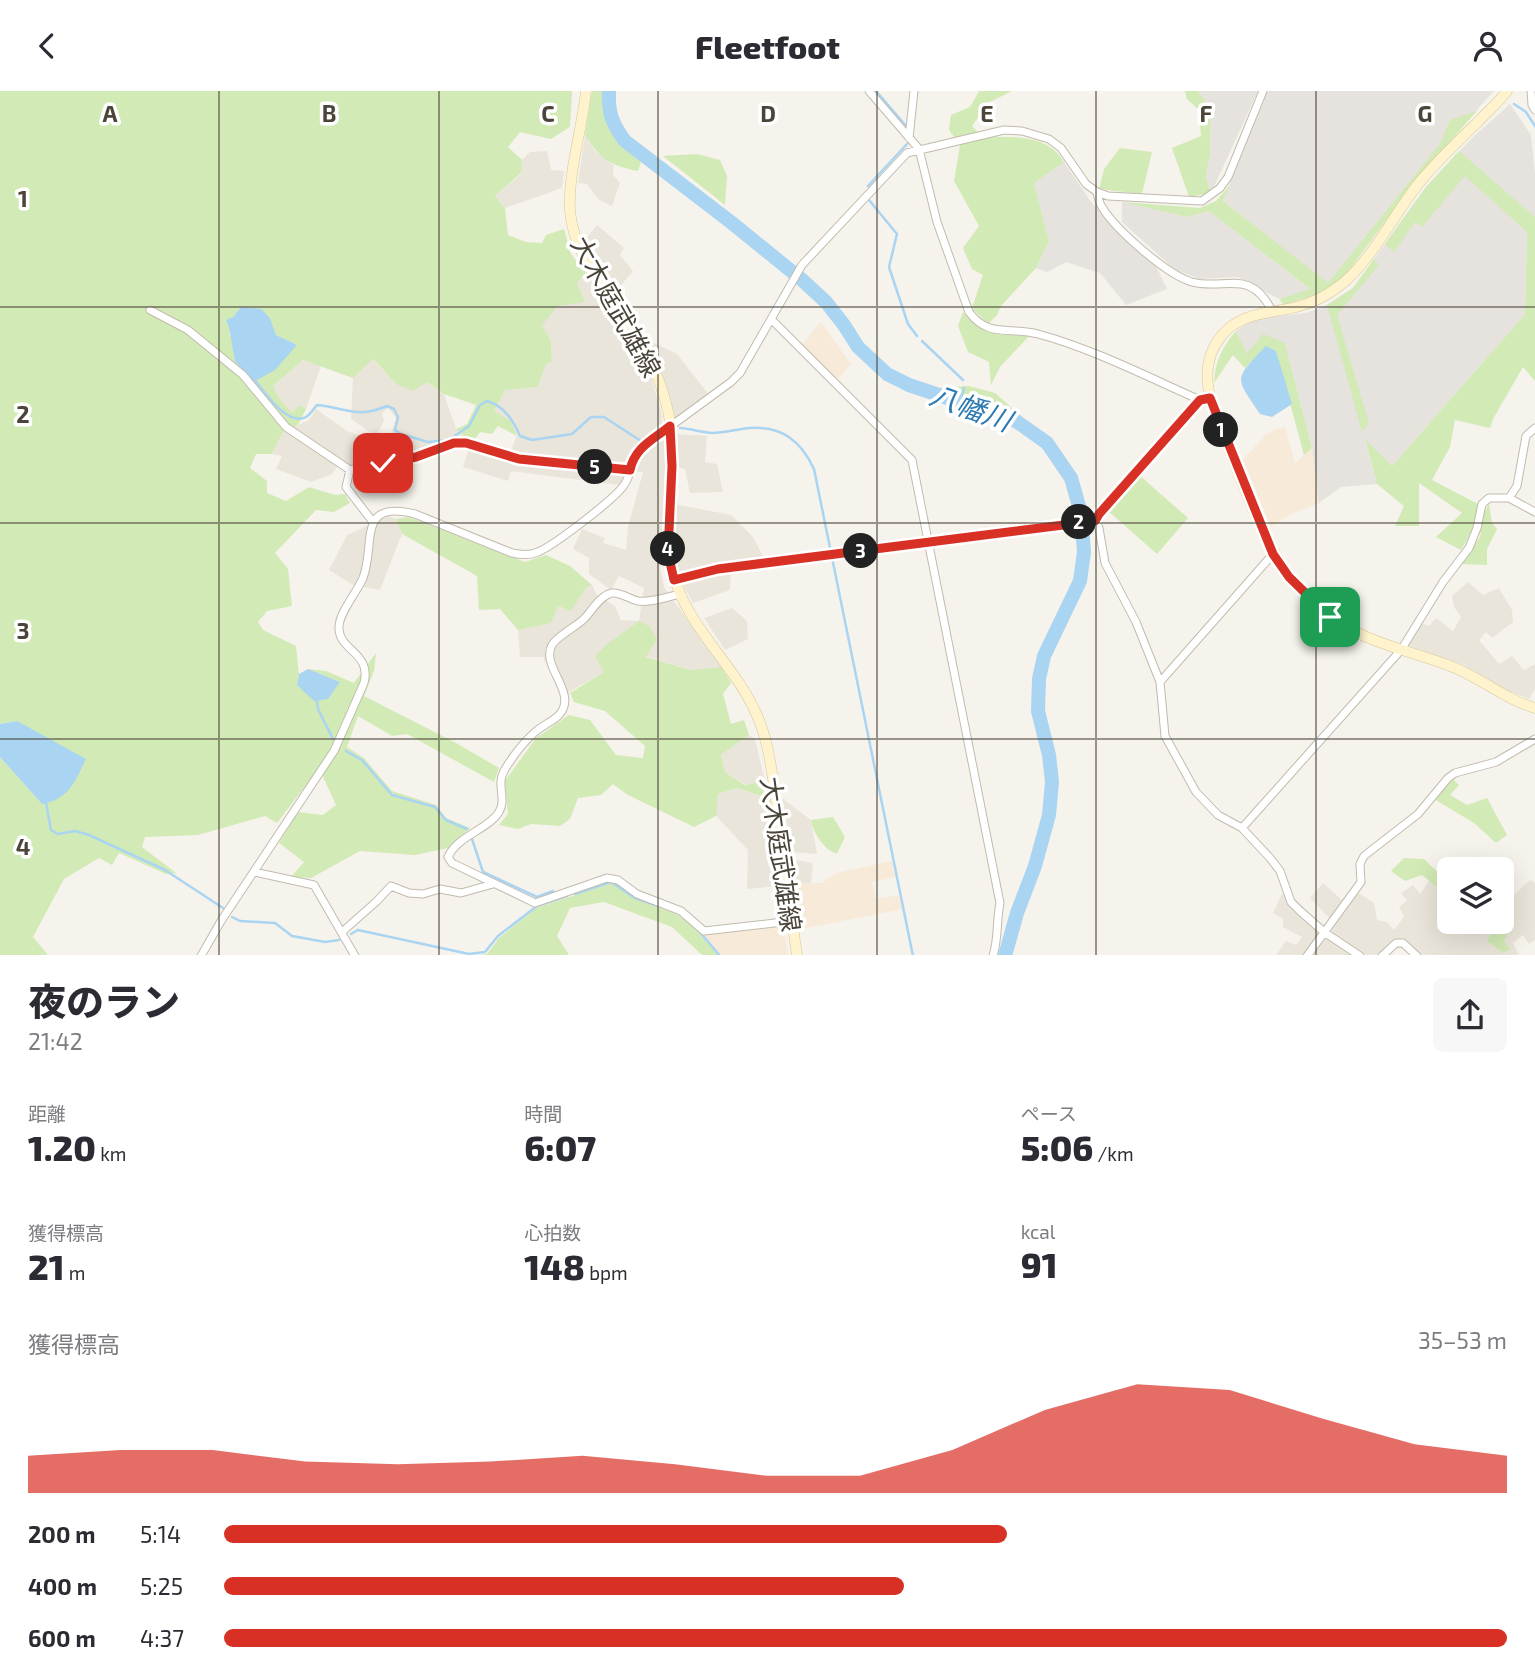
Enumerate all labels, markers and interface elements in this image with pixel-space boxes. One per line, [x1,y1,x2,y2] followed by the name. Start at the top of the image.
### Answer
[28,27,66,65] icon: back
[695,27,840,65] text: Fleetfoot
[1469,27,1507,65] icon: person
[102,99,118,127] text: A
[322,99,336,127] text: B
[541,99,555,127] text: C
[760,99,776,127] text: D
[980,99,994,127] text: E
[1200,99,1213,127] text: F
[1418,99,1432,127] text: G
[18,184,28,212] text: 1
[566,230,668,382] street label: 大木庭武雄線
[926,377,1019,438] water label: 八幡川
[16,400,30,428] text: 2
[1204,413,1238,447] pin: 1
[1216,418,1225,441] text: 1
[353,433,413,493] pin
[364,444,402,482] icon: check
[578,449,612,485] pin: 5
[589,455,600,478] text: 5
[1062,505,1096,539] pin: 2
[1073,510,1084,533] text: 2
[650,531,686,567] pin: 4
[844,533,878,568] pin: 3
[661,537,674,560] text: 4
[855,539,866,562] text: 3
[1300,587,1360,647] pin
[1311,598,1349,636] icon: arrive
[16,616,30,644] text: 3
[756,775,808,933] street label: 大木庭武雄線
[16,832,30,860] text: 4
[1437,857,1514,934] map controls
[1437,857,1514,934] button: layers
[28,978,180,1024] text: 夜のラン
[1433,978,1507,1052] button: share
[28,1027,83,1055] text: 21:42
[28,1102,66,1125] text: 距離
[524,1102,562,1125] text: 時間
[1021,1102,1077,1125] text: ペース
[28,1126,96,1168] text: 1.20
[524,1126,596,1168] text: 6:07
[1021,1126,1093,1168] text: 5:06
[96,1142,126,1165] text: km
[1093,1142,1134,1165] text: /km
[1021,1220,1055,1243] text: kcal
[28,1221,104,1244] text: 獲得標高
[524,1221,581,1244] text: 心拍数
[1021,1243,1057,1285] text: 91
[28,1245,64,1287] text: 21
[524,1245,585,1287] text: 148
[64,1261,85,1284] text: m
[585,1261,628,1284] text: bpm
[1418,1326,1507,1354] text: 35–53 m
[28,1330,120,1358] text: 獲得標高
[28,1520,96,1548] text: 200 m
[140,1520,181,1548] text: 5:14
[28,1572,97,1600] text: 400 m
[140,1572,183,1600] text: 5:25
[28,1624,96,1652] text: 600 m
[140,1624,184,1652] text: 4:37

